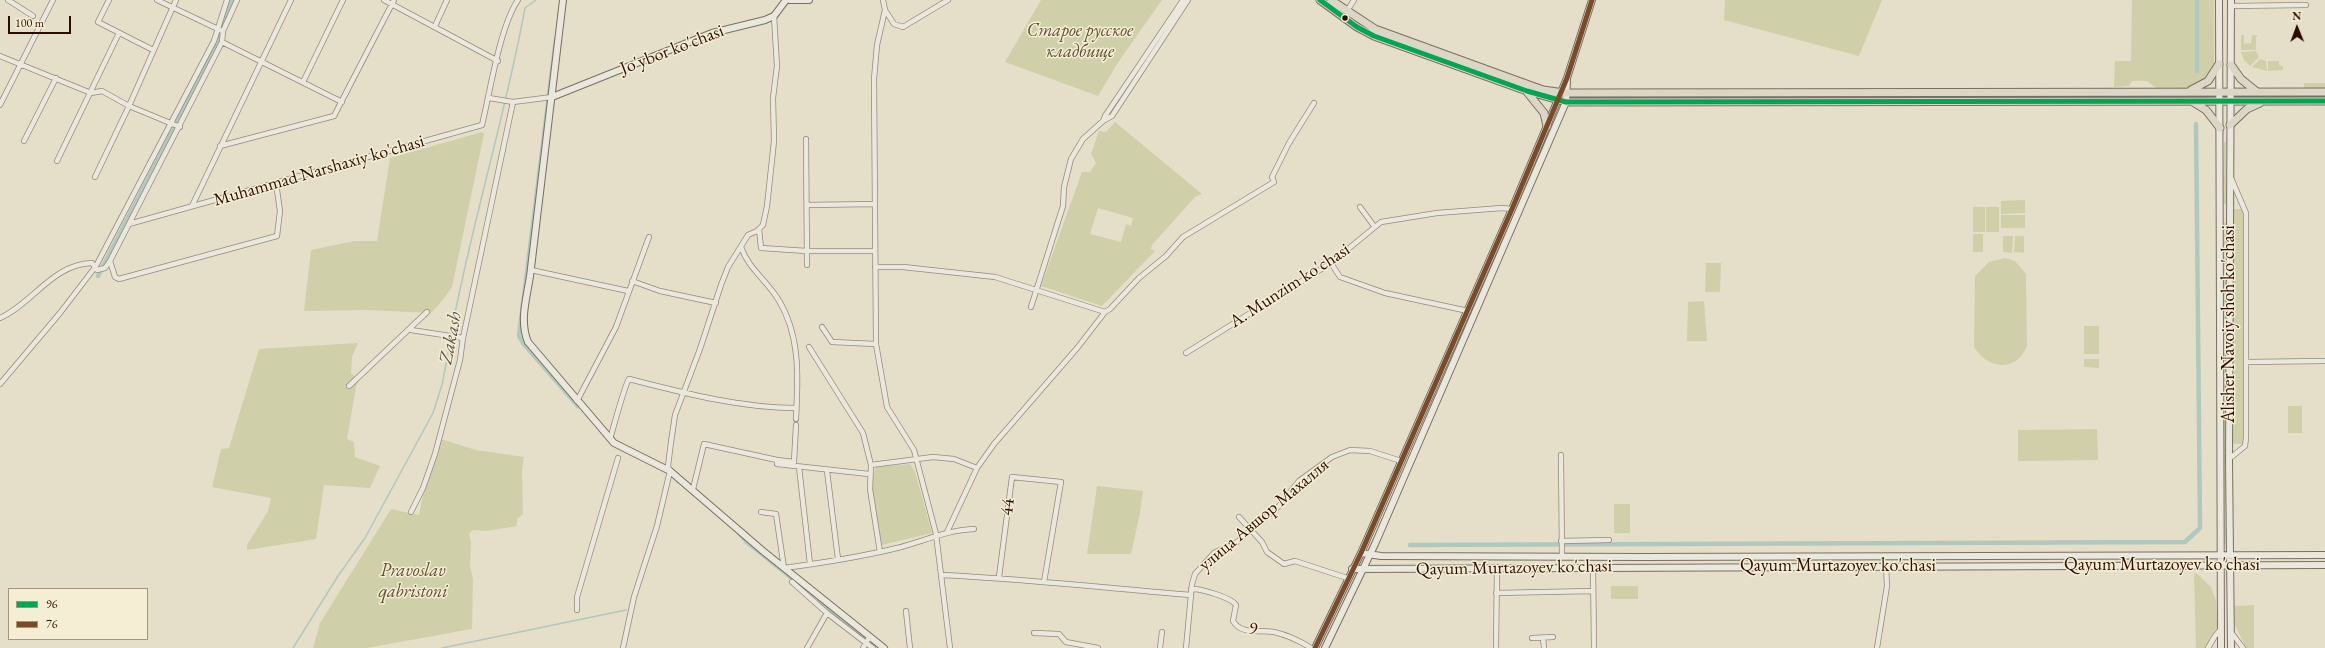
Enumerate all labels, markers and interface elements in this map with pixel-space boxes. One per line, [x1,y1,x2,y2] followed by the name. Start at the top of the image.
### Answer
[10,8,73,34] scale bar
[2277,8,2317,48] north arrow
[2292,9,2301,23] text: N
[1340,13,1350,23] unlabelled marker
[15,15,44,31] text: 100 m
[617,20,727,80] street label: Jo'ybor ko'chasi
[1027,20,1133,62] park label: Старое русское кладбище
[211,131,427,211] street label: Muhammad Narshaxiy ko'chasi
[2218,225,2240,423] street label: Alisher Navoiy shoh ko'chasi
[1226,239,1354,333] street label: A. Munzim ko'chasi
[435,310,467,366] water label: Zakash
[1195,454,1333,576] street label: улица Авшор Махалля
[996,497,1020,517] street label: 44
[2064,554,2260,576] street label: Qayum Murtazoyev ko'chasi
[1416,555,1612,581] street label: Qayum Murtazoyev ko'chasi
[1740,555,1936,577] street label: Qayum Murtazoyev ko'chasi
[378,560,448,602] park label: Pravoslav qabristoni
[8,588,148,640] legend
[46,596,58,612] text: 96
[46,616,58,632] text: 76
[1247,618,1259,640] street label: 9

